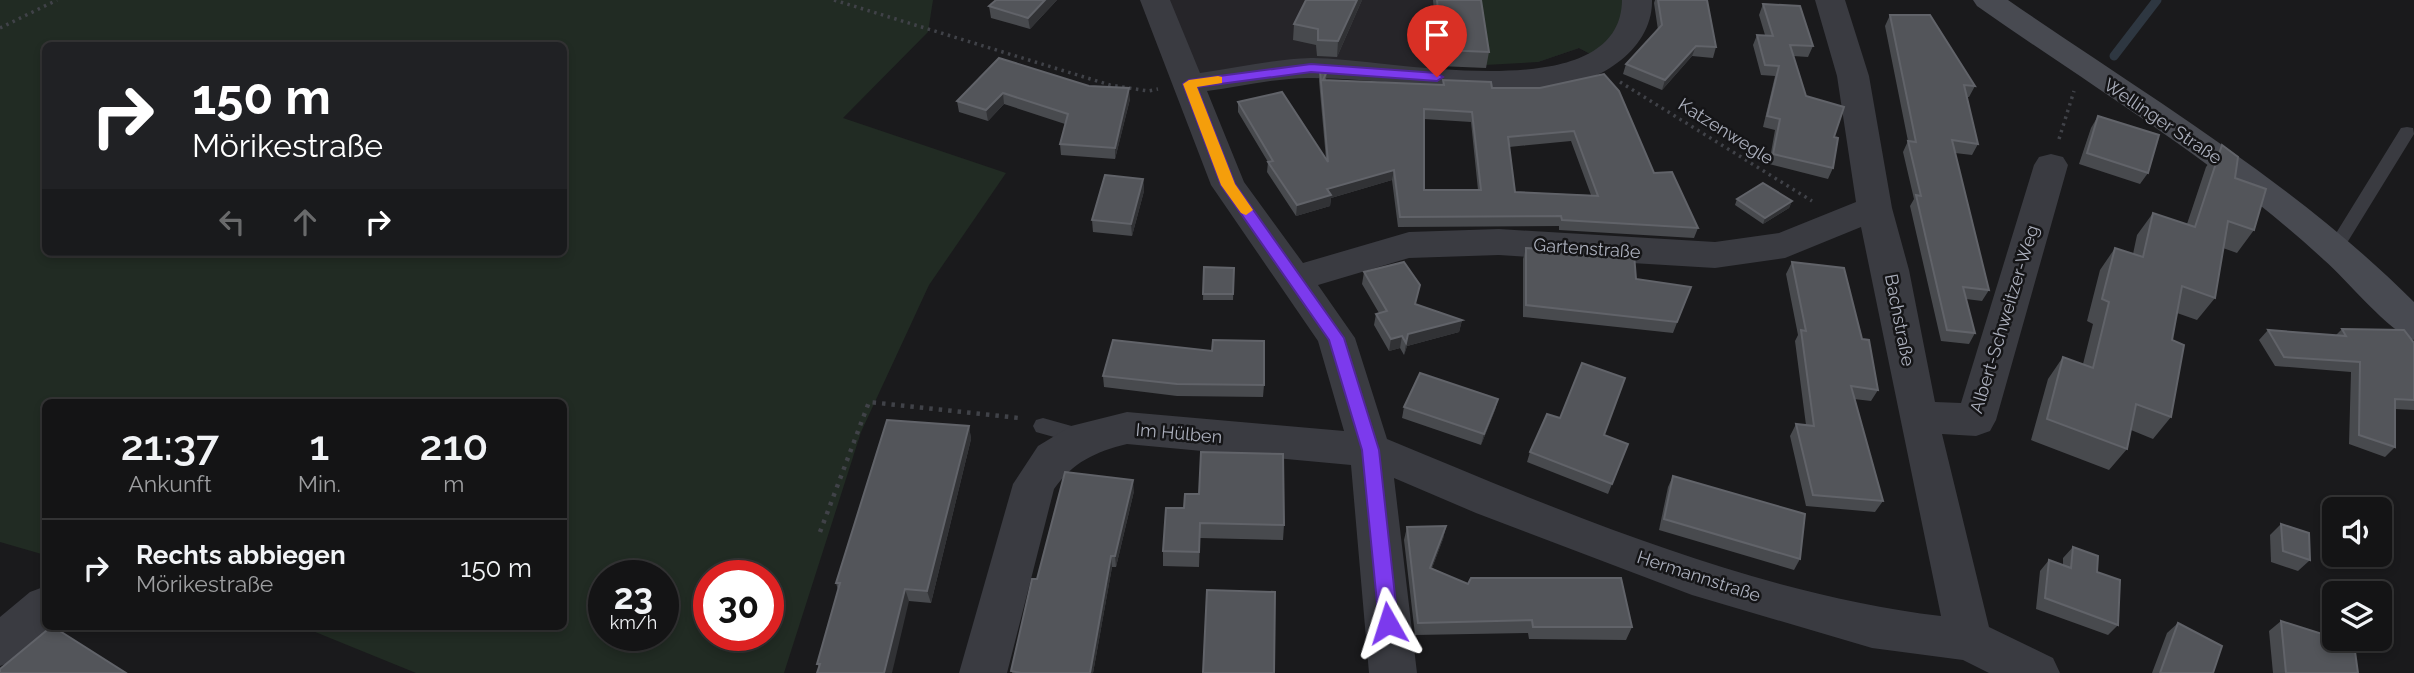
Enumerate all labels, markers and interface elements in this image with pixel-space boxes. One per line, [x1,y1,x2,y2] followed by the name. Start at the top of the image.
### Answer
[1407,5,1467,77] pin
[1418,16,1456,54] icon: arrive
[192,68,331,125] text: 150 m
[77,70,168,161] icon: right
[2100,74,2226,169] street label: Wellinger Straße
[1675,93,1778,169] street label: Katzenwegle
[192,127,383,164] text: Mörikestraße
[213,203,251,241] icon: left
[286,203,324,241] icon: ahead
[359,203,397,241] icon: right
[1965,222,2043,416] street label: Albert-Schweitzer-Weg
[1533,234,1642,262] street label: Gartenstraße
[1881,272,1919,368] street label: Bachstraße
[1135,419,1223,447] street label: Im Hülben
[121,421,219,470] text: 21:37
[309,421,329,470] text: 1
[420,421,488,470] text: 210
[128,470,212,497] text: Ankunft
[298,470,341,497] text: Min.
[443,470,464,497] text: m
[2322,497,2392,651] map controls
[2322,497,2392,567] button: sound
[136,540,346,570] text: Rechts abbiegen
[1635,546,1764,606] street label: Hermannstraße
[77,549,115,587] icon: right
[460,553,532,583] text: 150 m
[693,560,784,651] speed limit sign: 30
[136,570,273,597] text: Mörikestraße
[614,576,653,617] text: 23
[2322,581,2392,651] button: layers
[1351,586,1425,660] position arrow
[610,612,657,633] text: km/h

